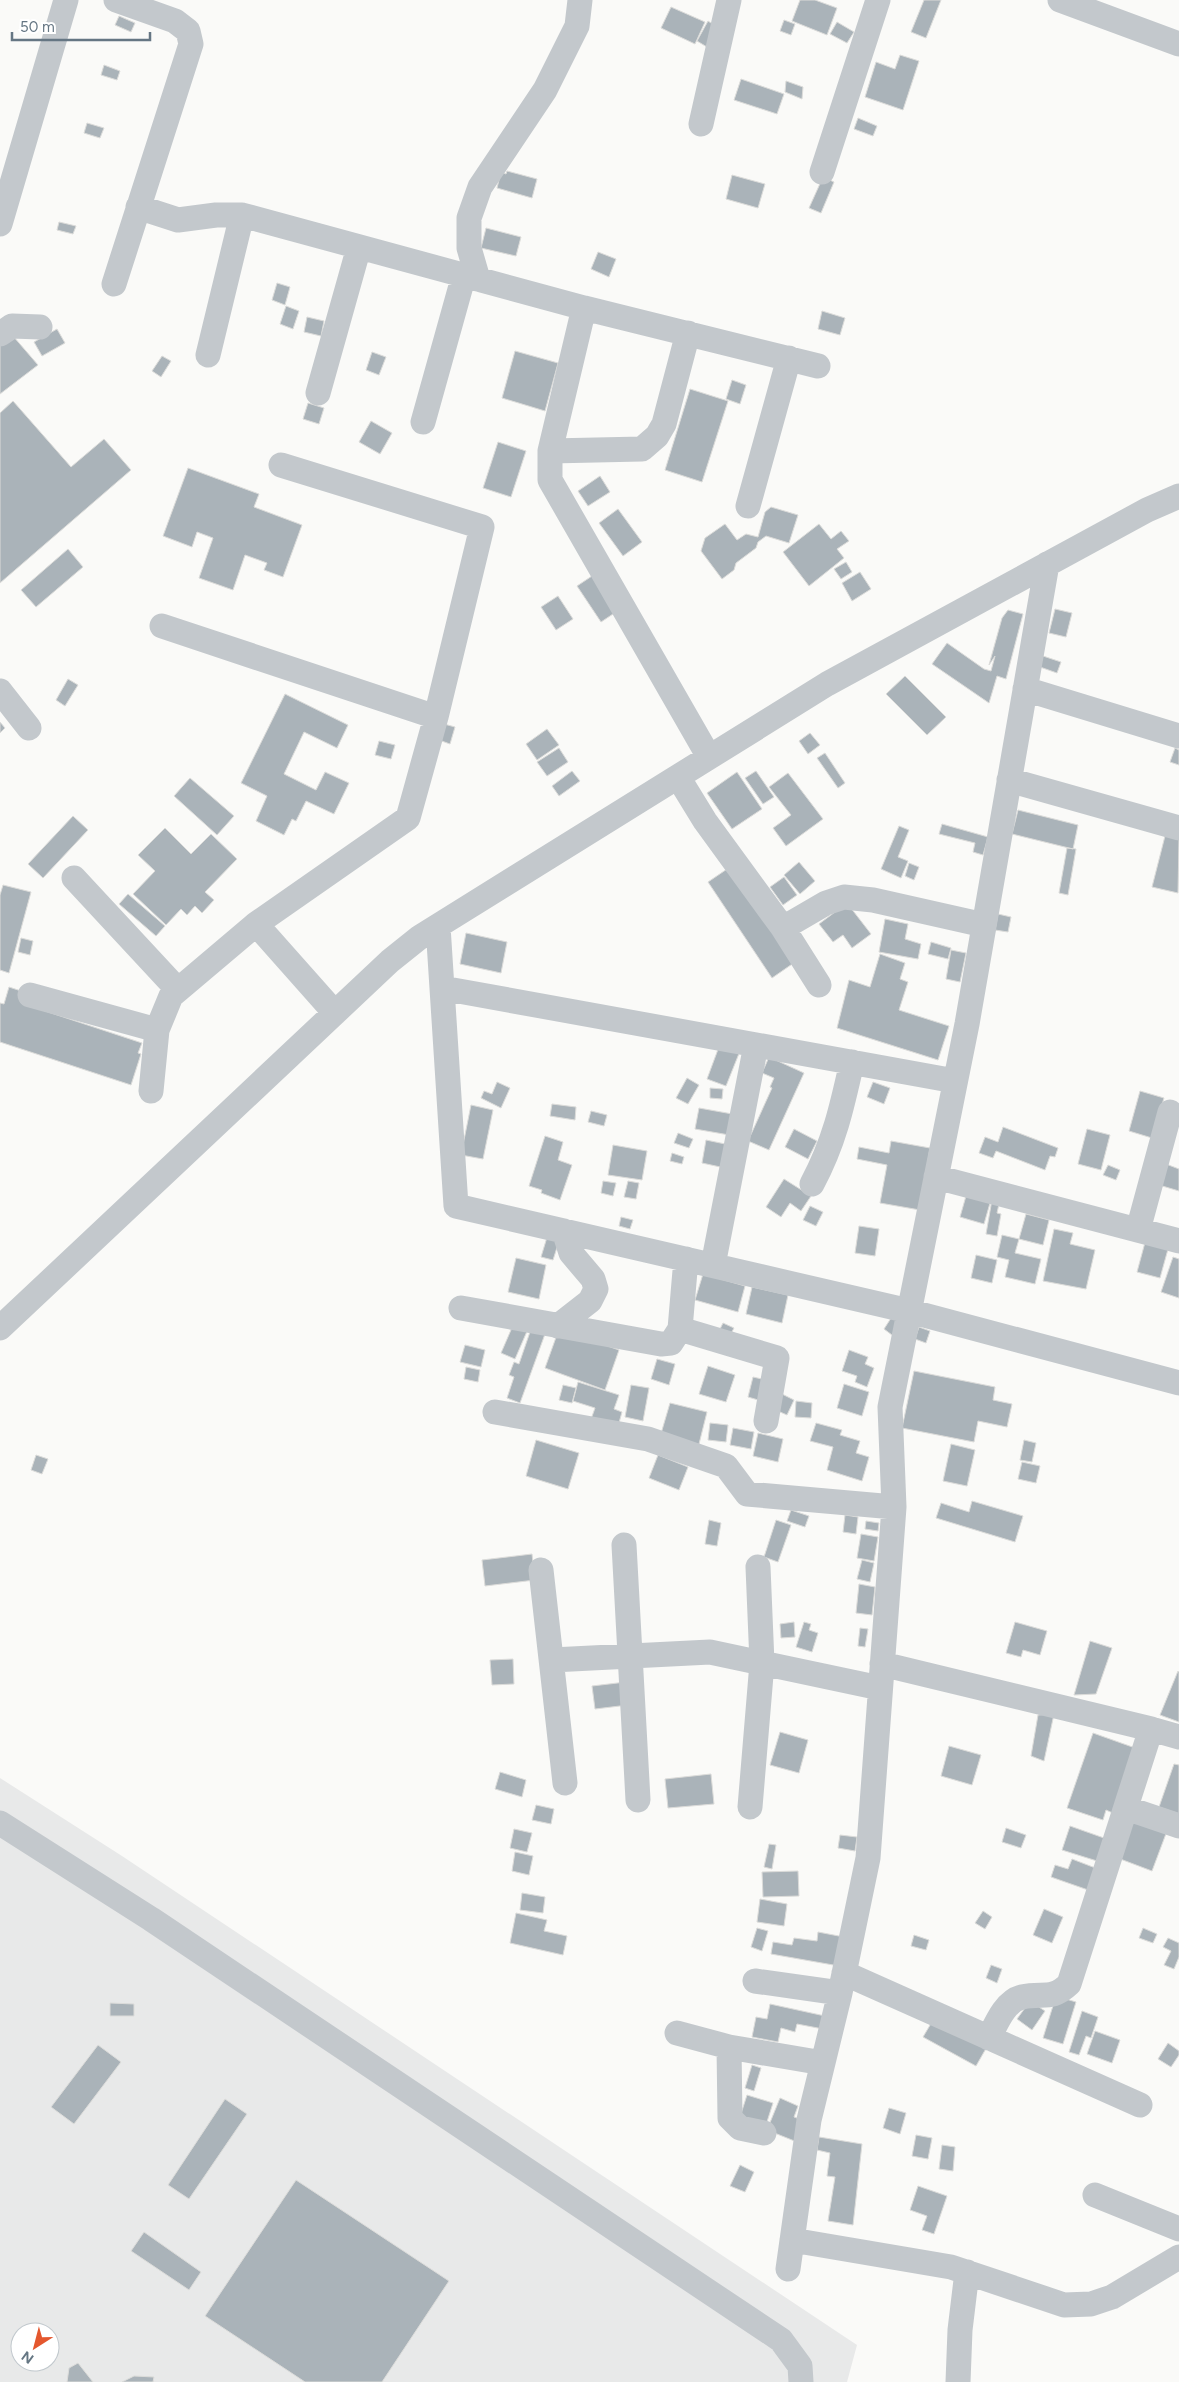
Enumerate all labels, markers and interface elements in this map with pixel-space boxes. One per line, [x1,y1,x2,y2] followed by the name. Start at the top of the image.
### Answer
[12,10,150,42] scale bar
[20,18,55,36] text: 50 m
[10,2322,60,2372] north arrow
[18,2347,37,2367] text: N

